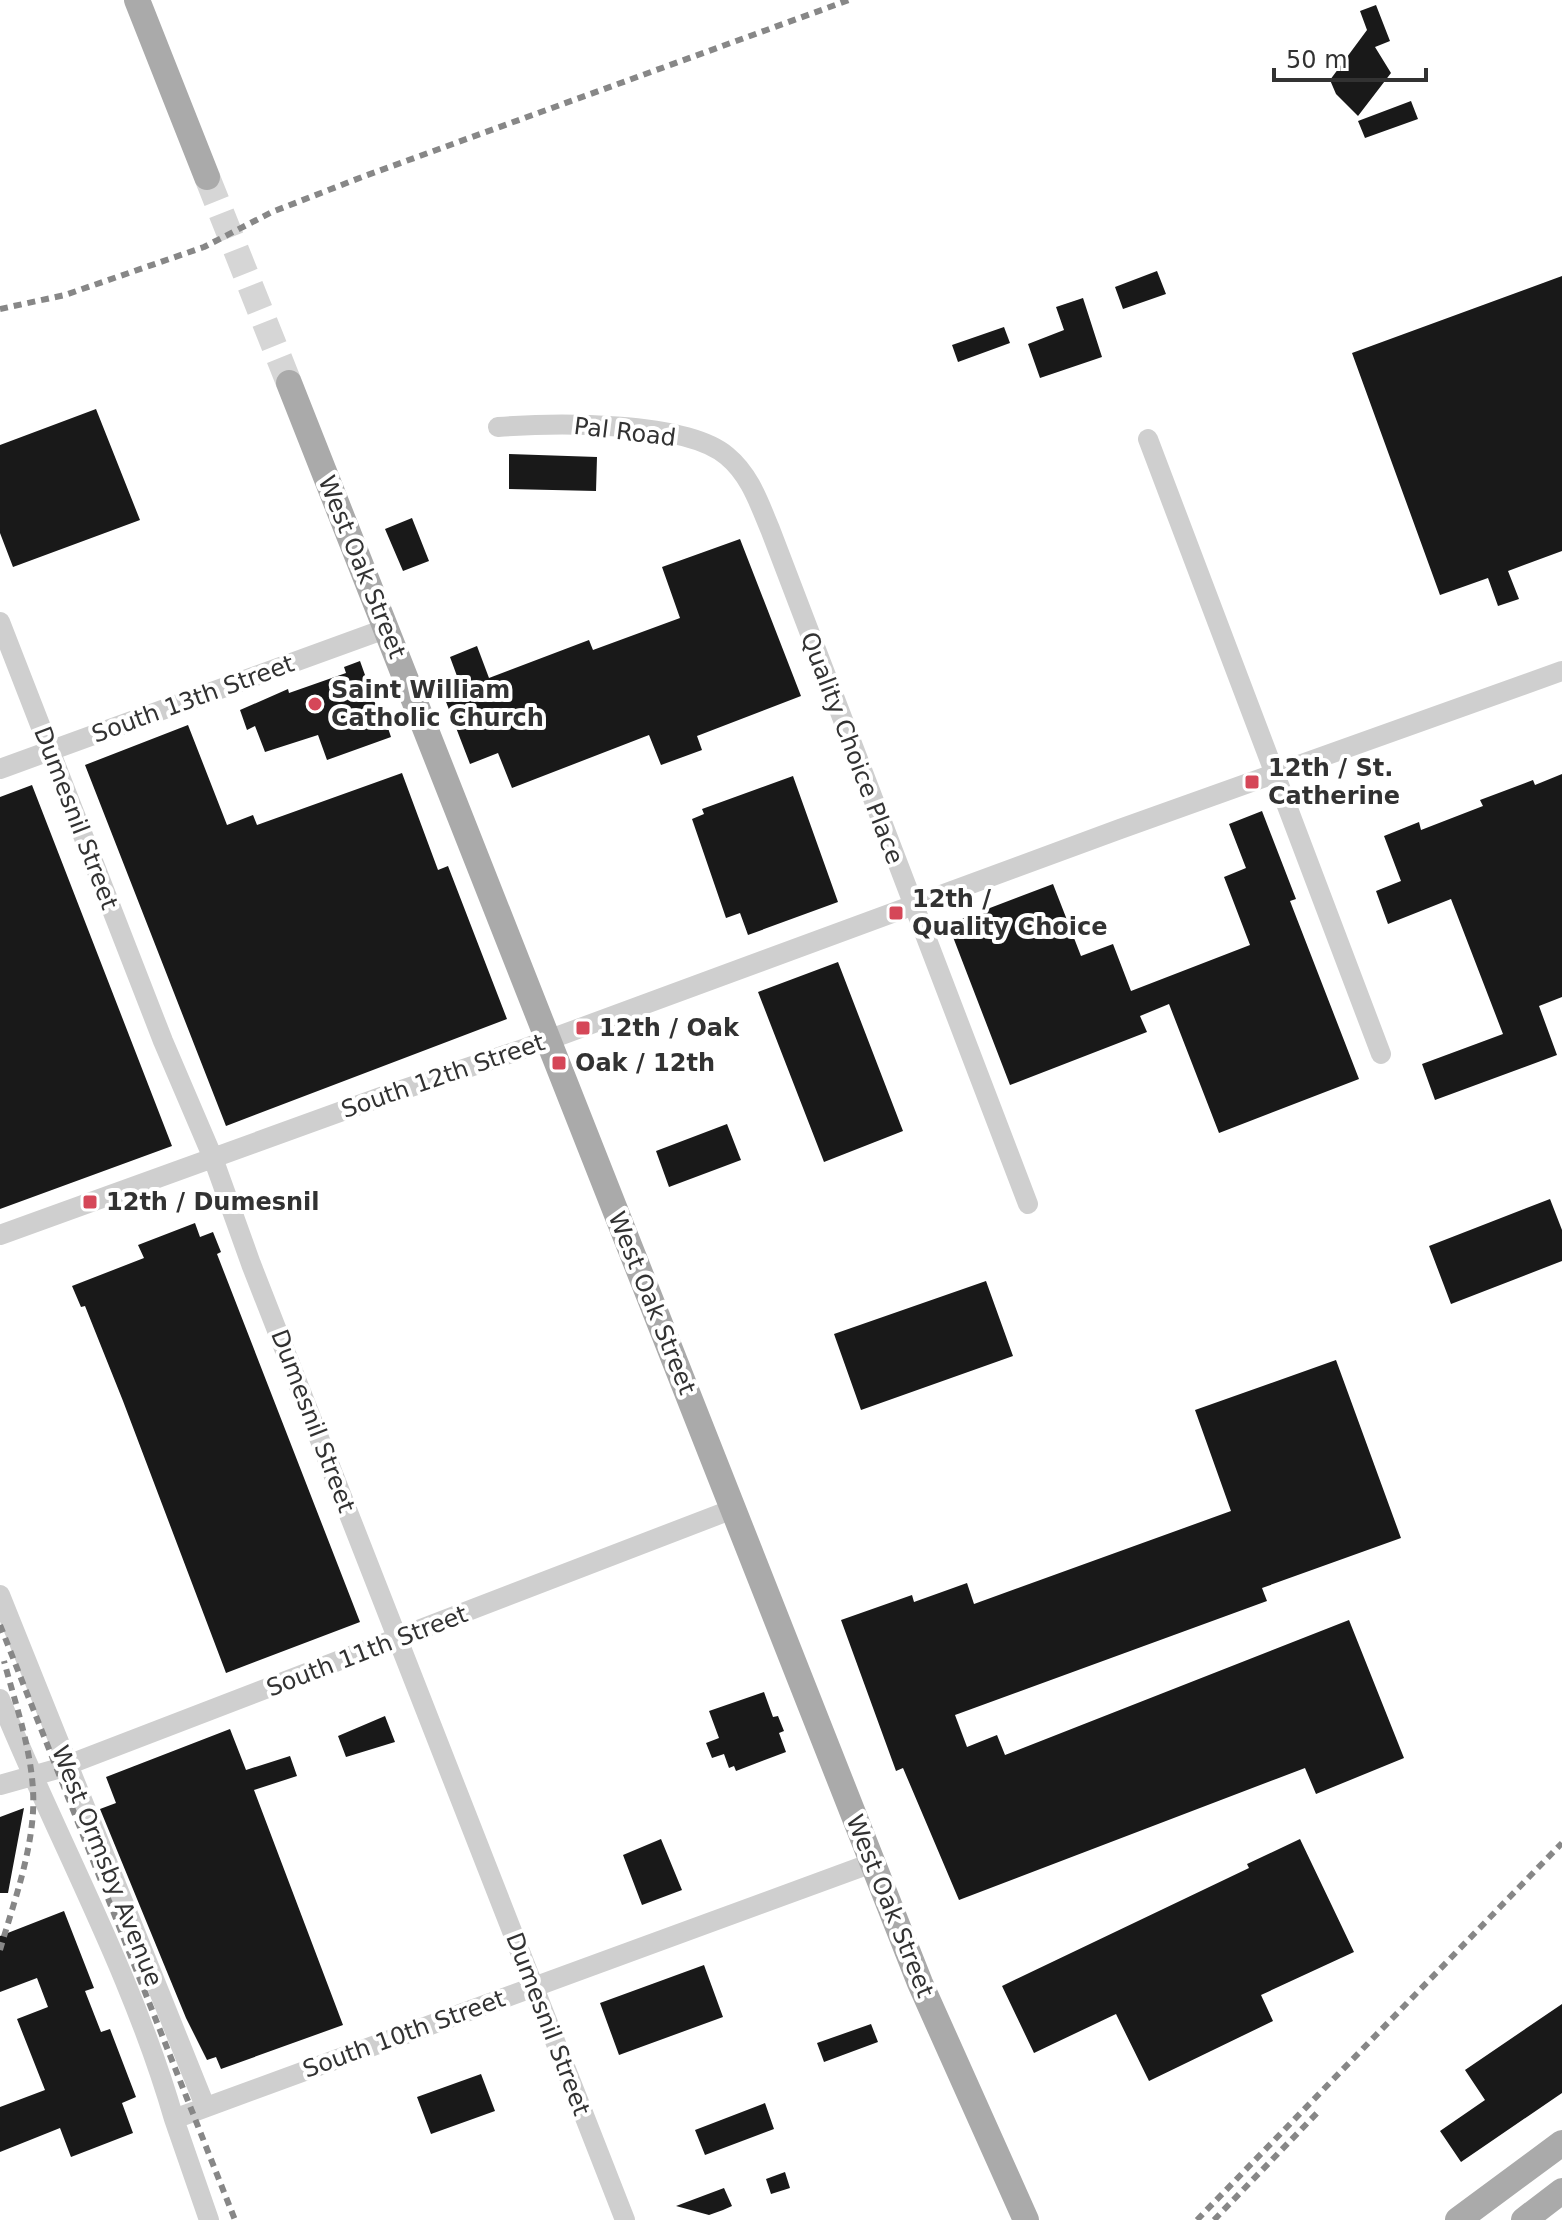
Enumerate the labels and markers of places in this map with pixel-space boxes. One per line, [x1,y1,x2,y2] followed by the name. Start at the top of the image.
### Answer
[331,676,544,732] place label: Saint William Catholic Church
[306,695,324,713] marker: Saint William Catholic Church
[1268,754,1400,810] place label: 12th / St. Catherine
[1243,773,1261,791] marker: 12th / St. Catherine
[912,885,1108,941] place label: 12th / Quality Choice
[887,904,905,922] marker: 12th / Quality Choice
[599,1014,740,1042] place label: 12th / Oak
[574,1019,592,1037] marker: 12th / Oak
[575,1049,715,1077] place label: Oak / 12th
[550,1054,568,1072] marker: Oak / 12th
[106,1188,320,1216] place label: 12th / Dumesnil
[81,1193,99,1211] marker: 12th / Dumesnil

